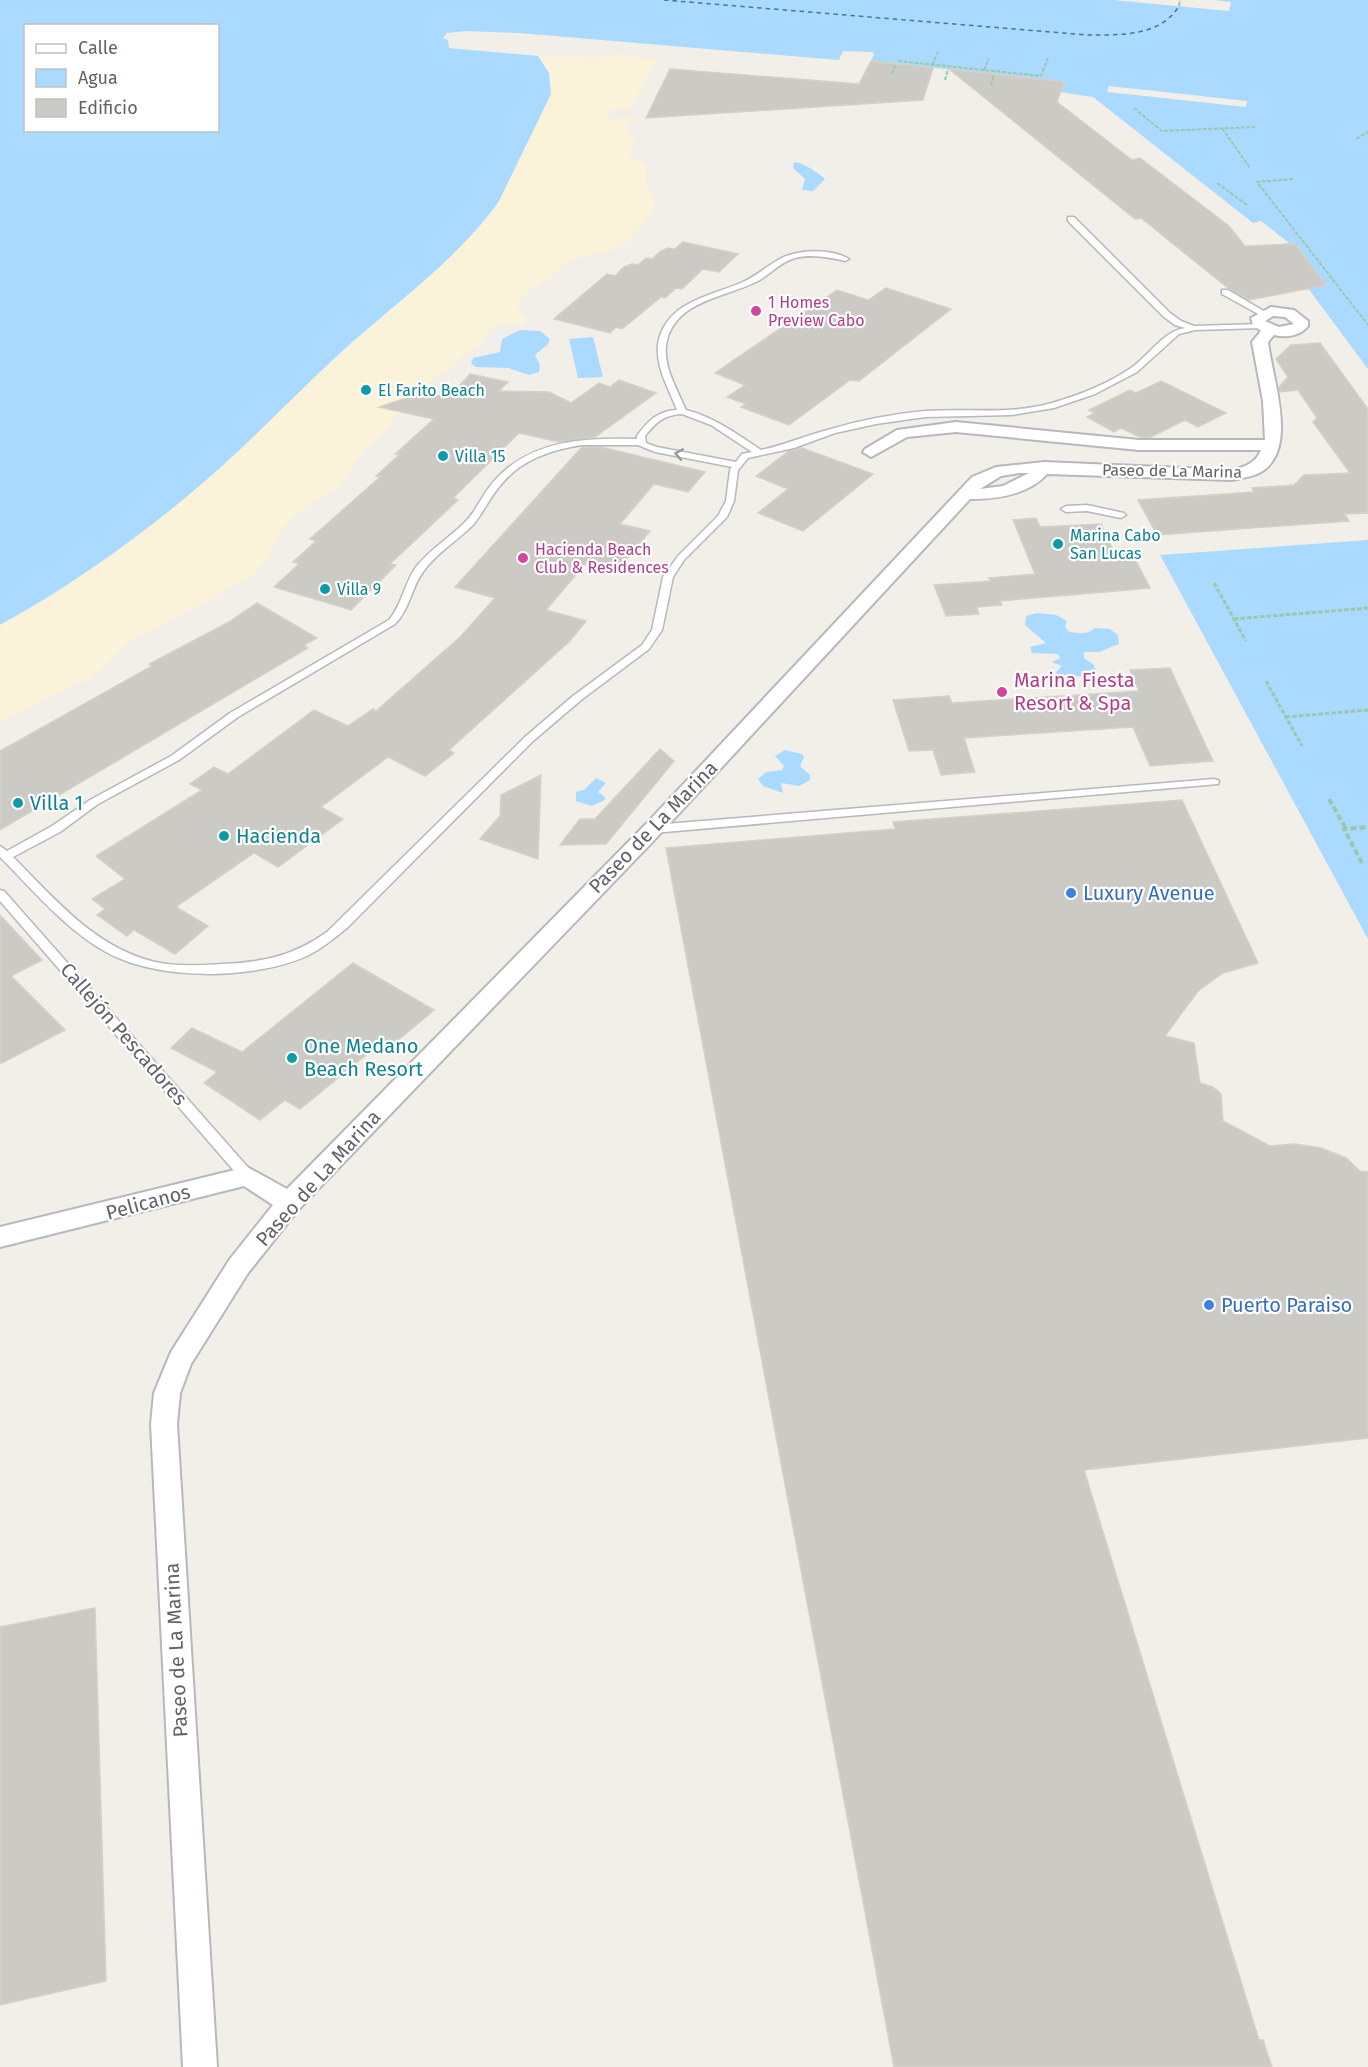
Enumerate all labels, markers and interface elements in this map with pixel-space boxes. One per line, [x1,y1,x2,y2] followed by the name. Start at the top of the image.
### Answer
[24,24,219,132] legend
[78,37,118,59] text: Calle
[78,67,118,89] text: Agua
[78,97,138,119] text: Edificio
[768,293,865,330] place label: 1 Homes Preview Cabo
[749,304,763,318] marker: 1 Homes Preview Cabo
[378,381,485,400] place label: El Farito Beach
[359,383,373,397] marker: El Farito Beach
[455,447,506,466] place label: Villa 15
[675,448,685,461] one-way arrow
[436,449,450,463] marker: Villa 15
[1102,460,1242,482] street label: Paseo de La Marina
[1070,526,1161,563] place label: Marina Cabo San Lucas
[1051,537,1065,551] marker: Marina Cabo San Lucas
[535,540,669,577] place label: Hacienda Beach Club & Residences
[516,551,530,565] marker: Hacienda Beach Club & Residences
[337,580,381,599] place label: Villa 9
[318,582,332,596] marker: Villa 9
[1014,668,1135,715] place label: Marina Fiesta Resort & Spa
[995,685,1009,699] marker: Marina Fiesta Resort & Spa
[584,756,722,898] street label: Paseo de La Marina
[30,791,83,815] place label: Villa 1
[11,796,25,810] marker: Villa 1
[236,824,321,848] place label: Hacienda
[217,829,231,843] marker: Hacienda
[1083,881,1215,905] place label: Luxury Avenue
[1064,886,1078,900] marker: Luxury Avenue
[56,958,192,1110] street label: Callejón Pescadores
[304,1034,424,1081] place label: One Medano Beach Resort
[285,1051,299,1065] marker: One Medano Beach Resort
[251,1105,385,1251] street label: Paseo de La Marina
[103,1179,193,1225] street label: Pelicanos
[1221,1293,1352,1317] place label: Puerto Paraiso
[1202,1298,1216,1312] marker: Puerto Paraiso
[159,1562,193,1738] street label: Paseo de La Marina

